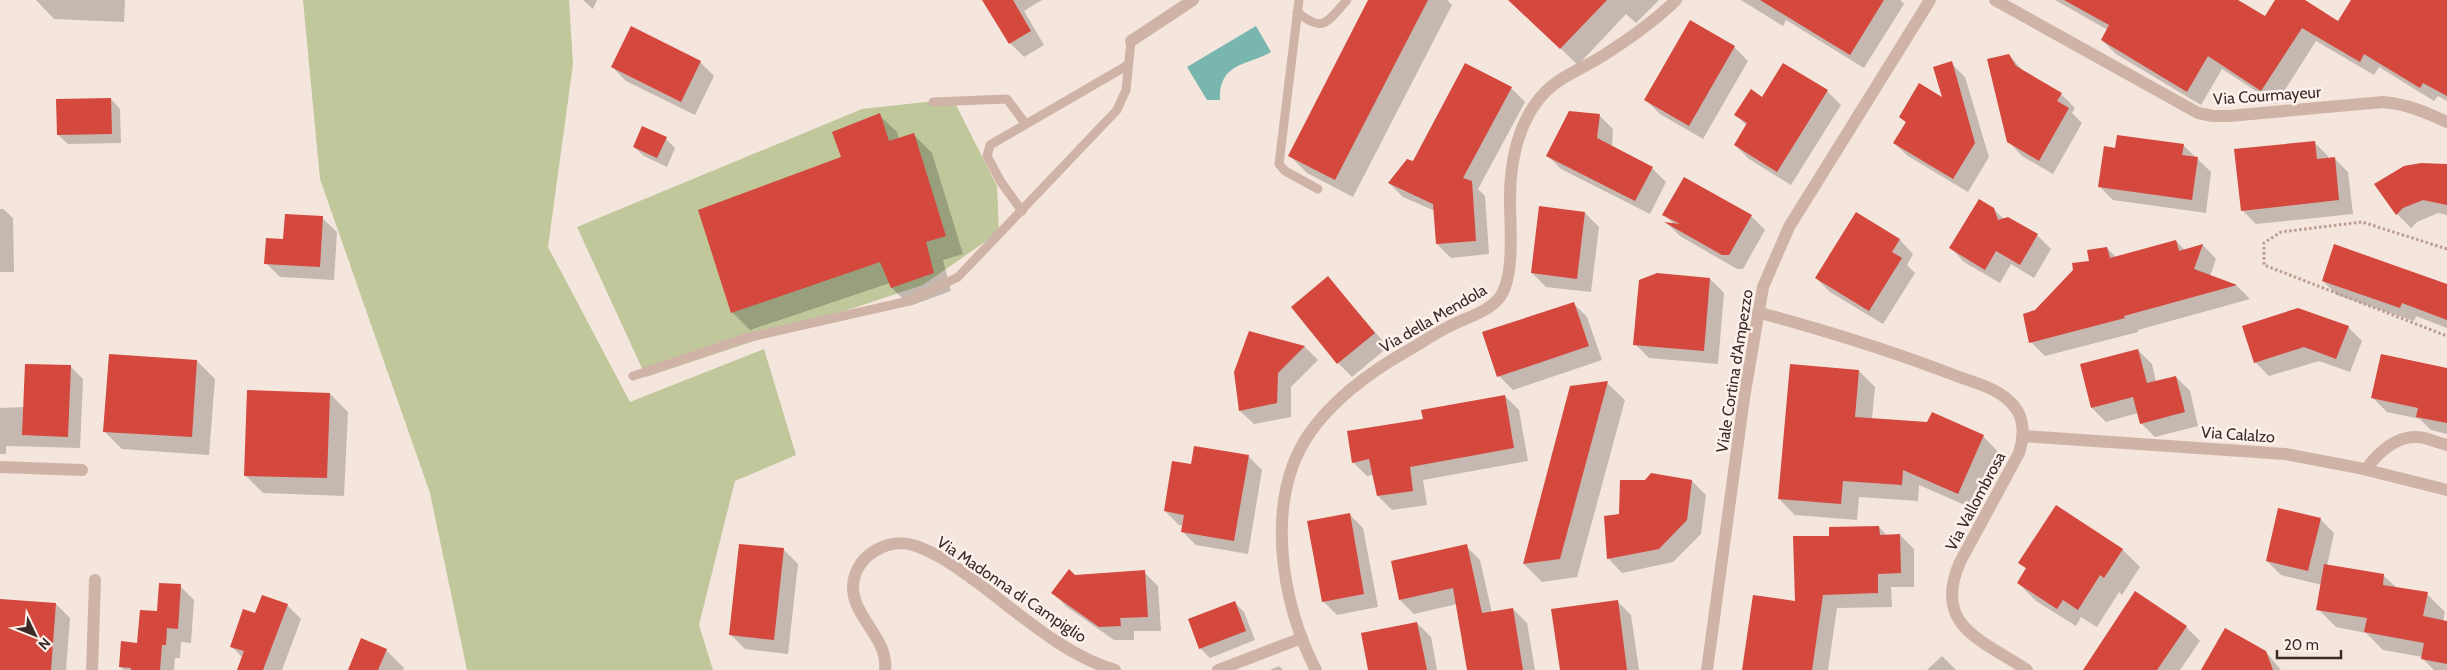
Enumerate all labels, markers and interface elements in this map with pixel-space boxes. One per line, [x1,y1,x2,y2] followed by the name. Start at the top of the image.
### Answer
[2213,82,2322,109] street label: Via Courmayeur
[1376,280,1490,357] street label: Via della Mendola
[1712,288,1757,454] street label: Viale Cortina d'Ampezzo
[2200,422,2276,447] street label: Via Calalzo
[1941,448,2010,554] street label: Via Vallombrosa
[933,532,1090,647] street label: Via Madonna di Campiglio
[10,610,60,660] north arrow
[2277,628,2341,660] scale bar
[35,634,54,654] text: N
[2284,636,2319,654] text: 20 m

